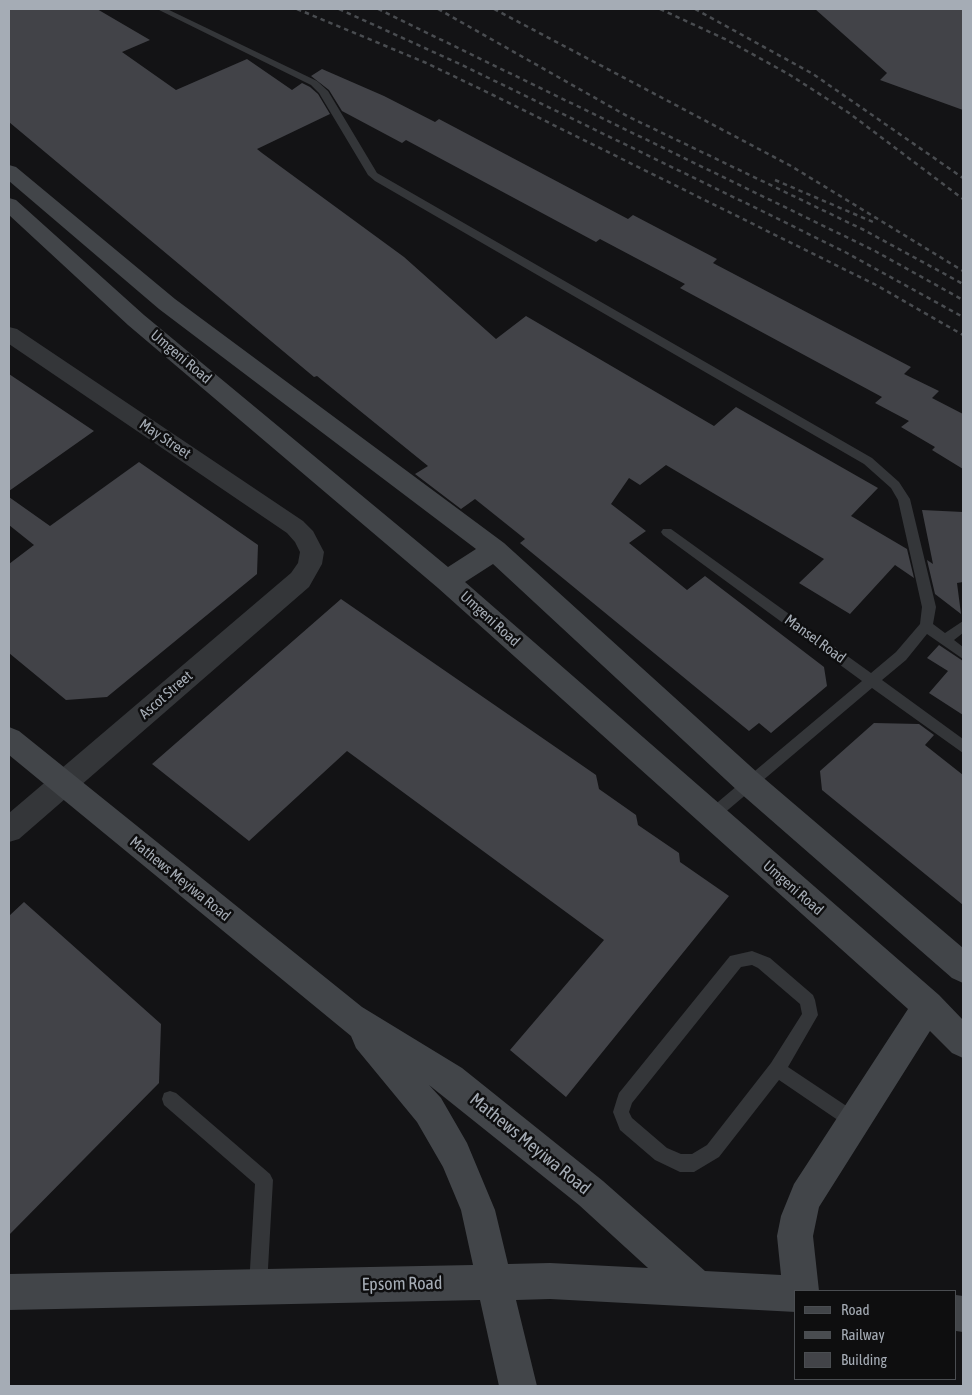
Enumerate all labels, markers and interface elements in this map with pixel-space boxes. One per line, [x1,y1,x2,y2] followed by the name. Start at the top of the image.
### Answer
[147,326,215,388] street label: Umgeni Road
[136,415,194,463] street label: May Street
[456,588,524,650] street label: Umgeni Road
[781,611,849,667] street label: Mansel Road
[136,667,196,723] street label: Ascot Street
[126,833,234,925] street label: Mathews Meyiwa Road
[759,857,827,919] street label: Umgeni Road
[465,1089,595,1199] street label: Mathews Meyiwa Road
[361,1272,443,1296] street label: Epsom Road
[794,1290,957,1380] legend
[841,1301,870,1318] text: Road
[841,1326,885,1343] text: Railway
[841,1351,887,1368] text: Building

